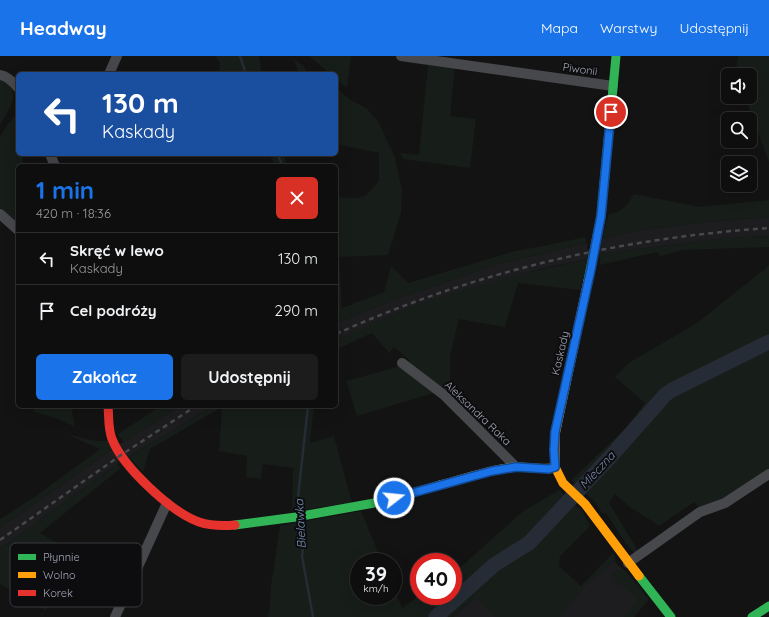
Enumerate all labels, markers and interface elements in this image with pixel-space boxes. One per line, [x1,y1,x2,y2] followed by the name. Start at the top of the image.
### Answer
[20,16,107,40] text: Headway
[541,19,578,37] text: Mapa
[600,19,658,37] text: Warstwy
[680,19,749,37] text: Udostępnij
[562,60,598,78] street label: Piwonii
[721,68,757,192] map controls
[721,68,757,104] button: sound
[102,85,179,120] text: 130 m
[36,88,88,140] icon: left
[594,95,628,129] pin
[600,101,622,123] icon: arrive
[721,112,757,148] button: search
[102,120,175,143] text: Kaskady
[721,156,757,192] button: layers
[36,175,94,205] text: 1 min
[276,177,318,219] button: close
[36,205,111,221] text: 420 m · 18:36
[70,241,164,260] text: Skręć w lewo
[36,248,58,270] icon: left
[278,249,318,268] text: 130 m
[70,260,123,276] text: Kaskady
[36,300,58,322] icon: arrive
[70,301,157,320] text: Cel podróży
[275,301,318,320] text: 290 m
[548,330,572,376] street label: Kaskady
[36,354,173,400] button: Zakończ
[181,354,318,400] button: Udostępnij
[442,378,514,448] street label: Aleksandra Raka
[576,448,618,492] water label: Mleczna
[373,477,415,519] position arrow
[291,498,309,549] water label: Bielawka
[10,543,142,607] legend
[43,550,80,564] text: Płynnie
[410,553,462,605] speed limit sign: 40
[365,561,387,586] text: 39
[43,568,76,582] text: Wolno
[363,582,389,595] text: km/h
[43,586,73,600] text: Korek

